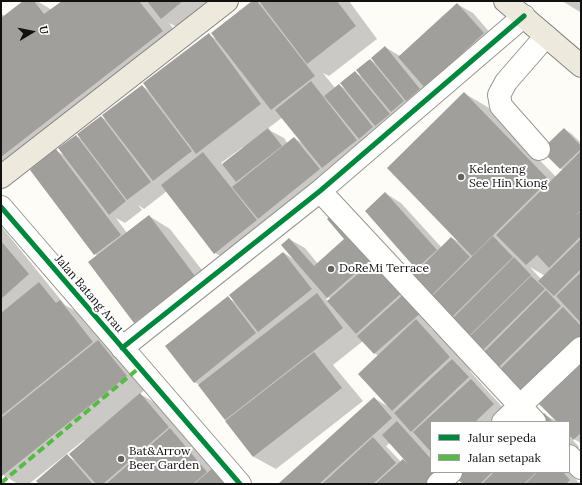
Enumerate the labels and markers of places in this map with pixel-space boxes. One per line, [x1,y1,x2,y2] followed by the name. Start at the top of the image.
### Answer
[469,163,548,191] place label: Kelenteng See Hin Kiong
[456,172,466,182] marker: Kelenteng See Hin Kiong
[339,262,429,276] place label: DoReMi Terrace
[326,264,336,274] marker: DoReMi Terrace
[129,445,199,473] place label: Bat&Arrow Beer Garden
[116,454,126,464] marker: Bat&Arrow Beer Garden

